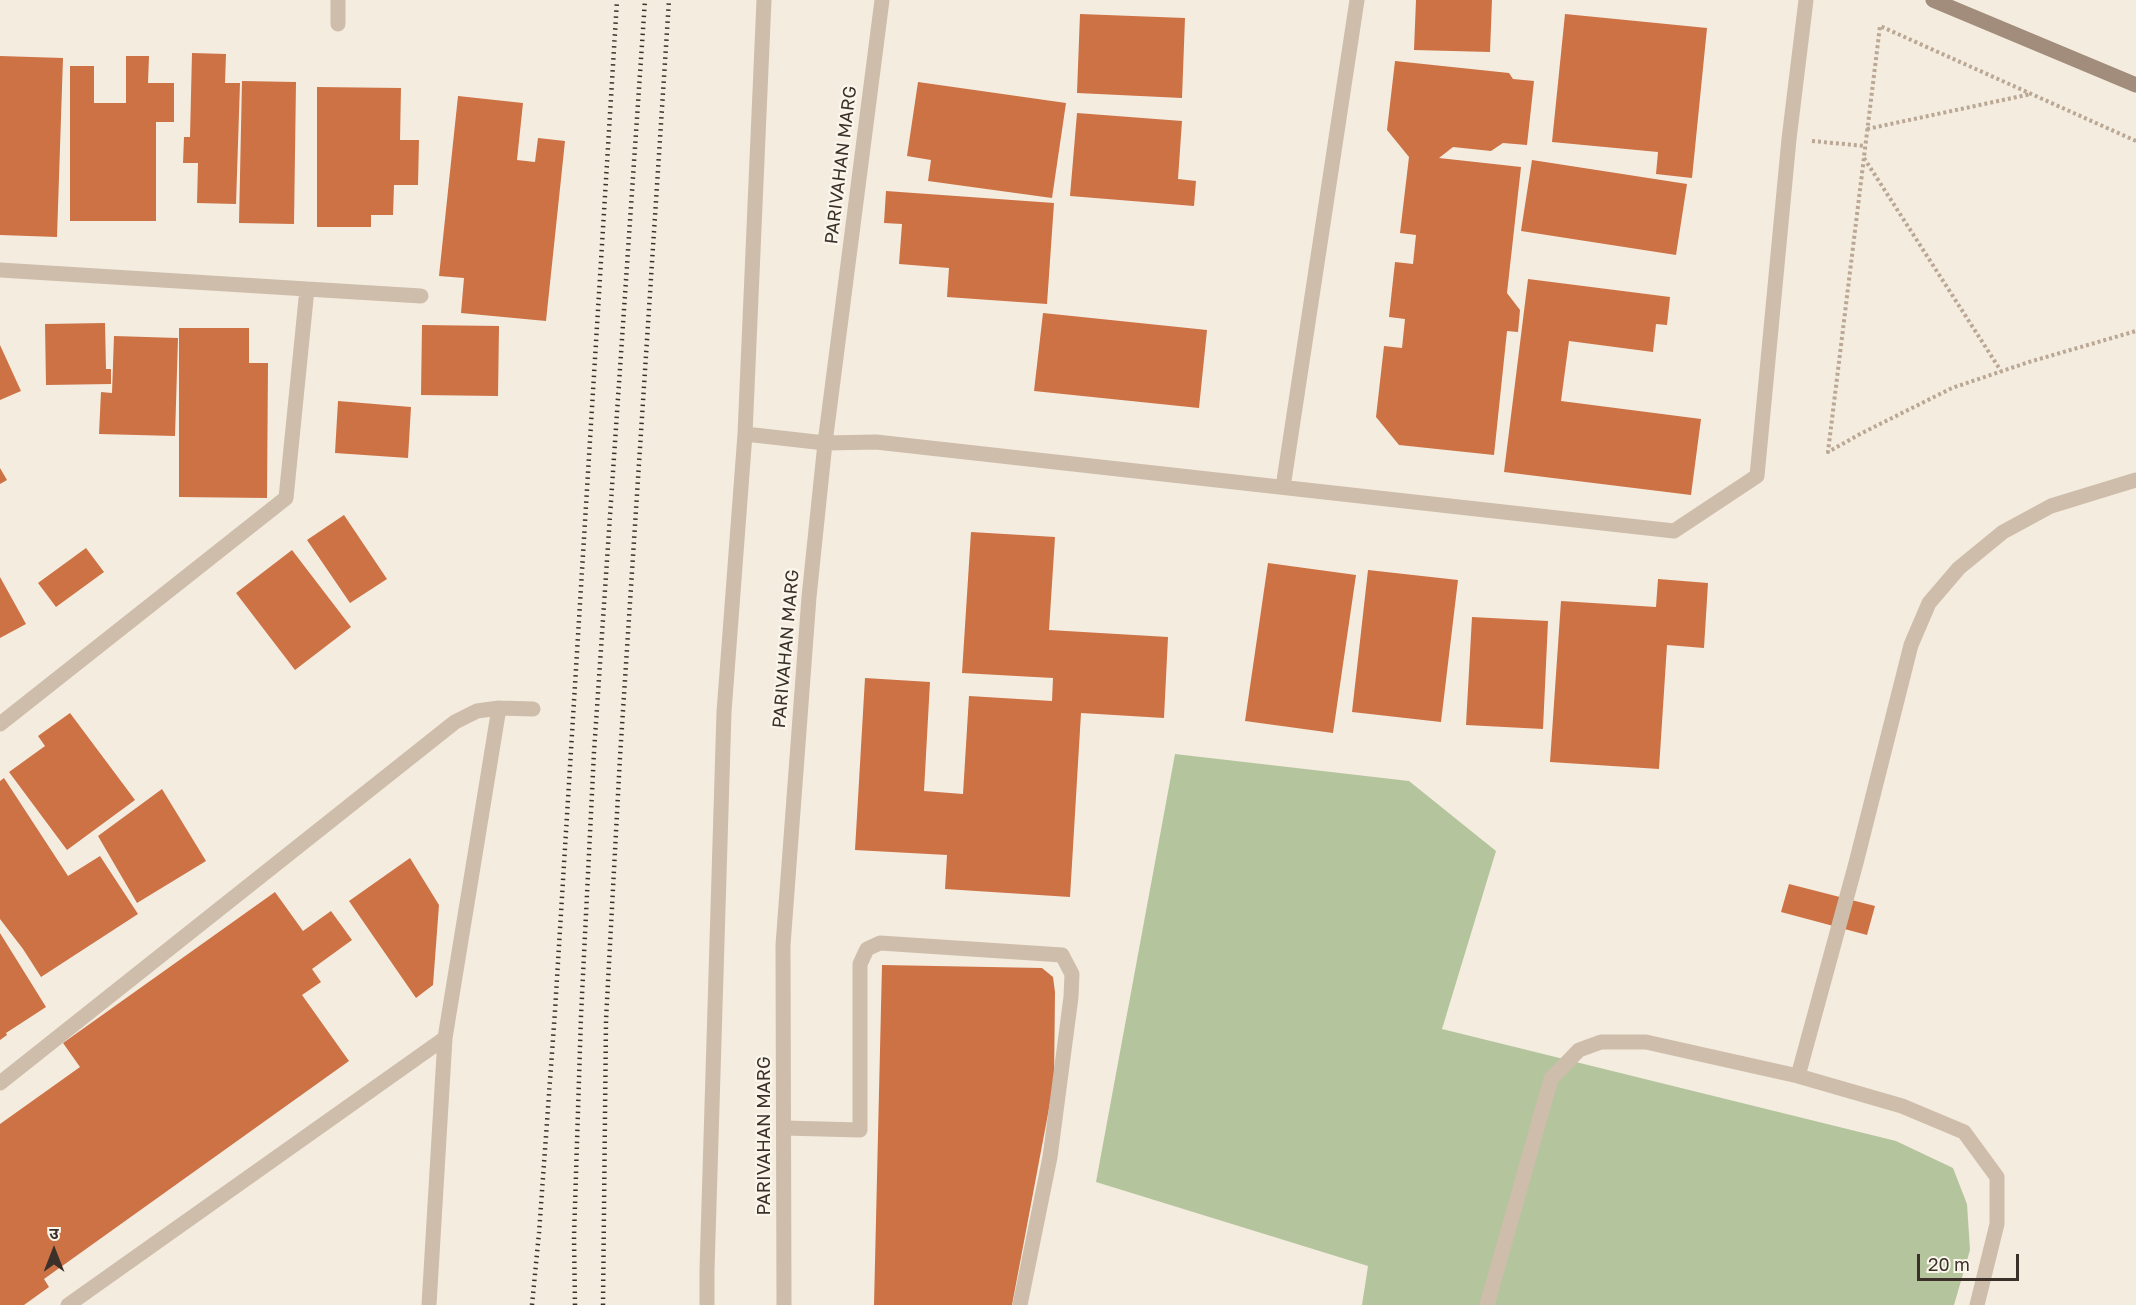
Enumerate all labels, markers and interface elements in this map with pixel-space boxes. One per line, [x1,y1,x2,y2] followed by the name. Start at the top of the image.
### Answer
[821,85,861,245] street label: PARIVAHAN MARG
[768,569,804,729] street label: PARIVAHAN MARG
[753,1056,775,1216] street label: PARIVAHAN MARG
[24,1221,84,1281] north arrow
[49,1223,59,1243] text: उ
[1920,1242,2022,1280] scale bar
[1928,1253,1970,1275] text: 20 m

